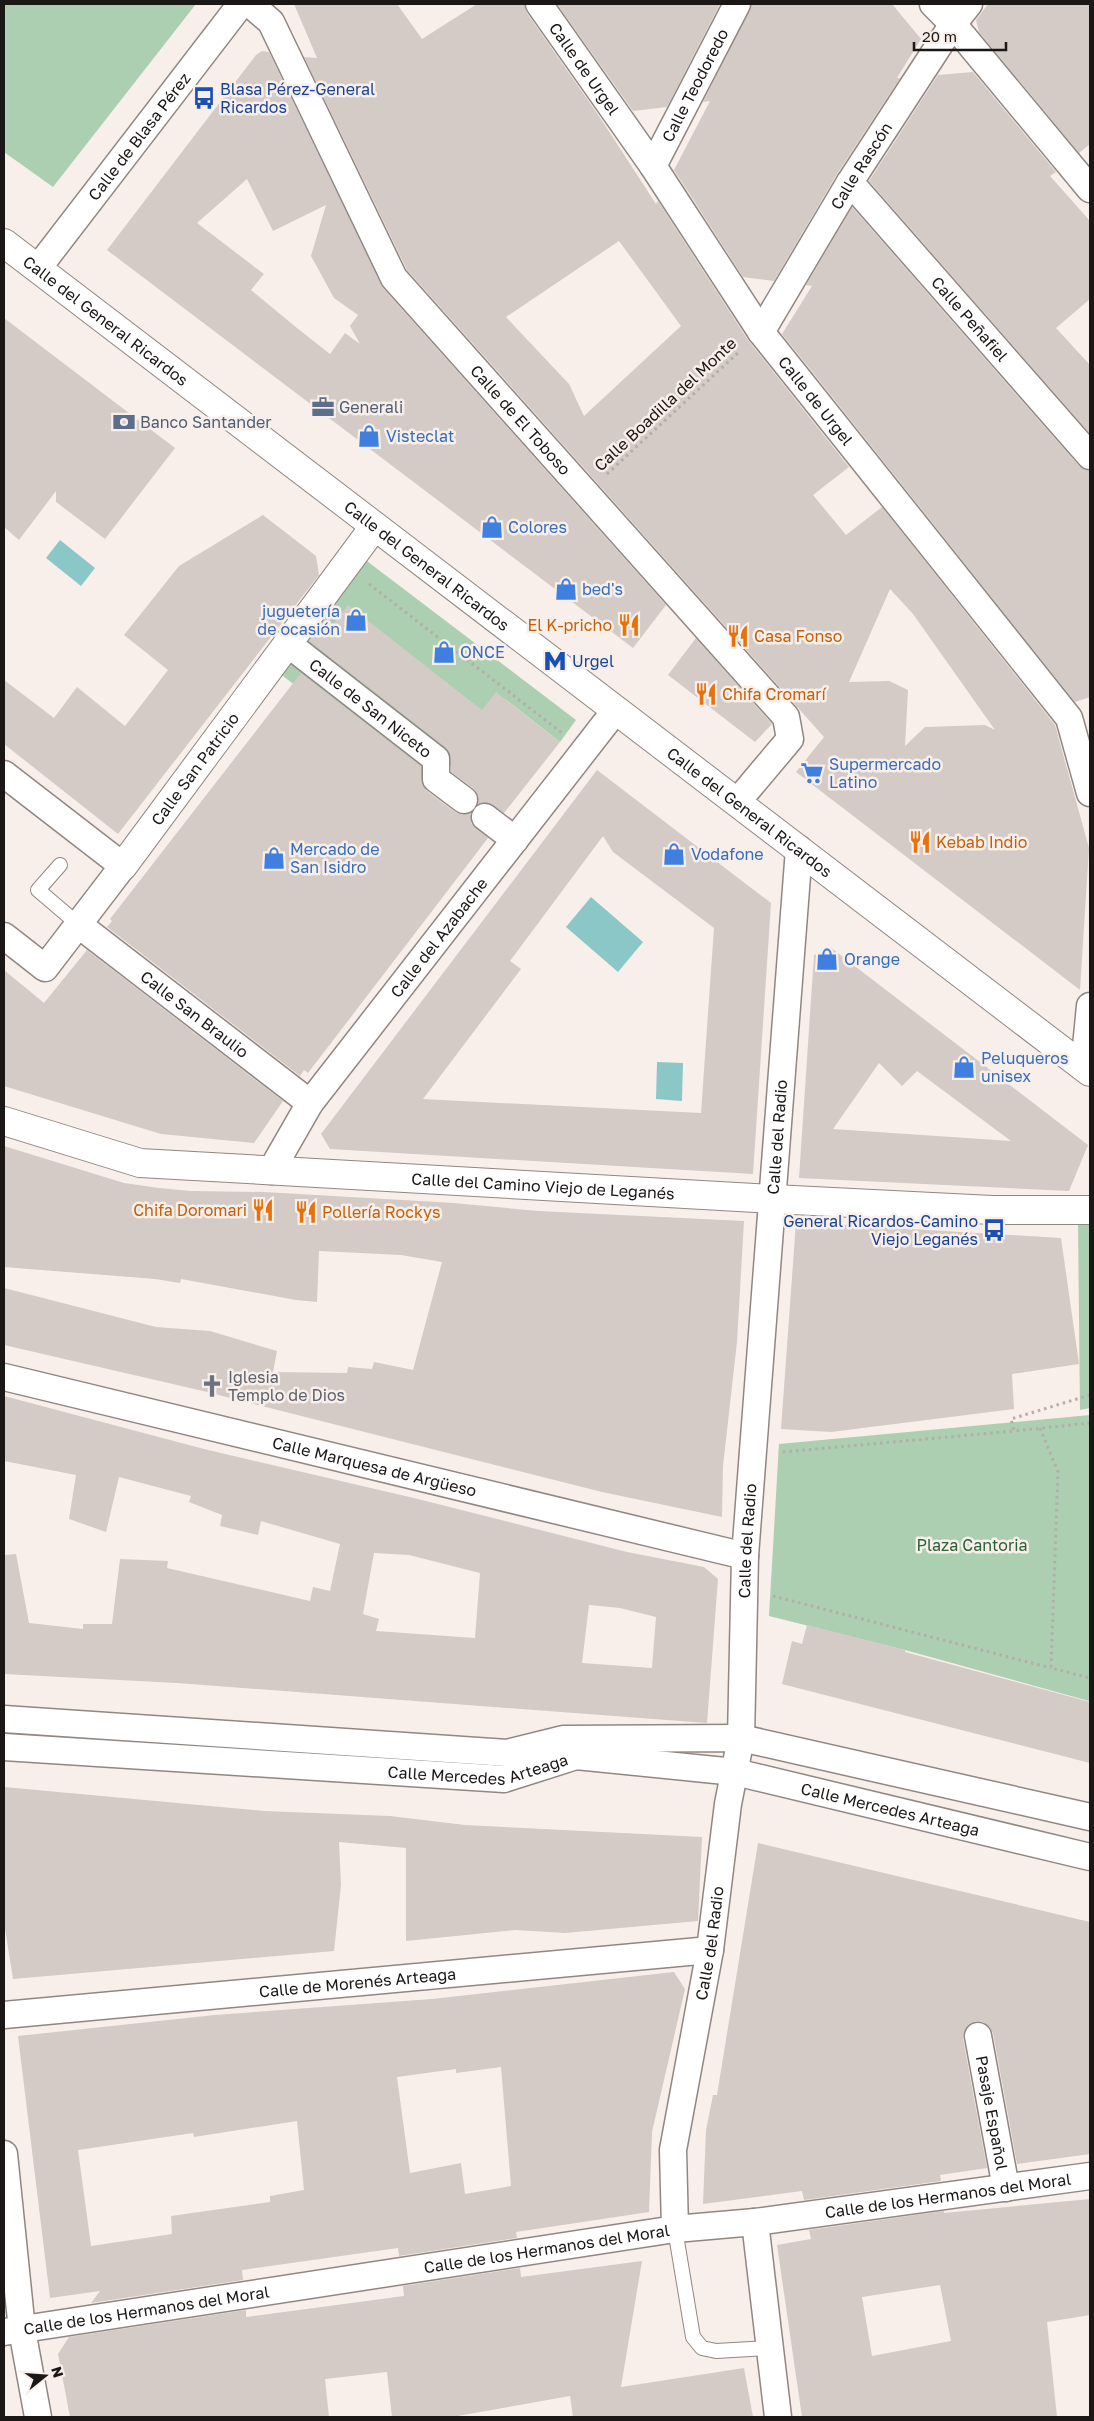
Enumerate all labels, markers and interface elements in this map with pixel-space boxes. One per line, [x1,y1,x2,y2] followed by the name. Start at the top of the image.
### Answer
[545,18,624,119] street label: Calle de Urgel
[914,20,1006,52] scale bar
[657,25,733,145] street label: Calle Teodoredo
[922,27,957,45] text: 20 m
[84,68,195,204] street label: Calle de Blasa Pérez
[220,79,375,117] place label: Blasa Pérez-General Ricardos
[191,85,217,111] bus stop icon: Blasa Pérez-General Ricardos
[826,118,896,213] street label: Calle Rascón
[19,251,192,390] street label: Calle del General Ricardos
[927,272,1012,366] street label: Calle Peñafiel
[590,333,740,475] street label: Calle Boadilla del Monte
[774,352,857,449] street label: Calle de Urgel
[466,361,575,479] street label: Calle de El Toboso
[310,394,336,420] office icon: Generali
[339,397,403,417] place label: Generali
[111,409,137,435] bank icon: Banco Santander
[140,412,272,432] place label: Banco Santander
[356,423,382,449] shop icon: Visteclat
[386,426,454,446] place label: Visteclat
[340,496,513,635] street label: Calle del General Ricardos
[479,514,505,540] shop icon: Colores
[508,517,567,537] place label: Colores
[553,576,579,602] shop icon: bed's
[582,579,623,599] place label: bed's
[257,601,340,639] place label: juguetería de ocasión
[343,607,369,633] shop icon: juguetería de ocasión
[616,612,642,638] restaurant icon: El K-pricho
[527,615,612,635] place label: El K-pricho
[725,623,751,649] restaurant icon: Casa Fonso
[754,626,842,646] place label: Casa Fonso
[431,639,457,665] shop icon: ONCE
[460,642,505,662] place label: ONCE
[542,648,568,674] metro station icon: Urgel
[572,651,614,671] place label: Urgel
[305,654,436,762] street label: Calle de San Niceto
[693,681,719,707] restaurant icon: Chifa Cromarí
[722,684,828,704] place label: Chifa Cromarí
[147,708,243,829] street label: Calle San Patricio
[663,743,836,882] street label: Calle del General Ricardos
[829,754,941,792] place label: Supermercado Latino
[799,760,825,786] supermarket icon: Supermercado Latino
[907,829,933,855] restaurant icon: Kebab Indio
[936,832,1027,852] place label: Kebab Indio
[290,839,379,877] place label: Mercado de San Isidro
[661,841,687,867] shop icon: Vodafone
[691,844,764,864] place label: Vodafone
[261,845,287,871] shop icon: Mercado de San Isidro
[386,874,492,1002] street label: Calle del Azabache
[814,946,840,972] shop icon: Orange
[844,949,900,969] place label: Orange
[137,966,253,1062] street label: Calle San Braulio
[981,1048,1068,1086] place label: Peluqueros unisex
[951,1054,977,1080] shop icon: Peluqueros unisex
[763,1079,791,1195] street label: Calle del Radio
[411,1168,675,1203] street label: Calle del Camino Viejo de Leganés
[250,1197,276,1223] restaurant icon: Chifa Doromari
[293,1199,319,1225] restaurant icon: Pollería Rockys
[133,1200,247,1220] place label: Chifa Doromari
[322,1202,441,1222] place label: Pollería Rockys
[783,1211,978,1249] place label: General Ricardos-Camino Viejo Leganés
[981,1217,1007,1243] bus stop icon: General Ricardos-Camino Viejo Leganés
[228,1367,345,1405] place label: Iglesia Templo de Dios
[199,1373,225,1399] church icon: Iglesia Templo de Dios
[270,1432,479,1501] street label: Calle Marquesa de Argüeso
[734,1483,761,1599] street label: Calle del Radio
[916,1535,1028,1555] park label: Plaza Cantoria
[387,1749,570,1789] street label: Calle Mercedes Arteaga
[799,1778,982,1840] street label: Calle Mercedes Arteaga
[691,1885,728,2002] street label: Calle del Radio
[258,1963,457,2001] street label: Calle de Morenés Arteaga
[972,2054,1012,2172] street label: Pasaje Español
[824,2169,1072,2222] street label: Calle de los Hermanos del Moral
[422,2220,671,2277] street label: Calle de los Hermanos del Moral
[22,2281,271,2339] street label: Calle de los Hermanos del Moral
[20,2351,70,2401] north arrow
[48,2364,68,2380] text: N

